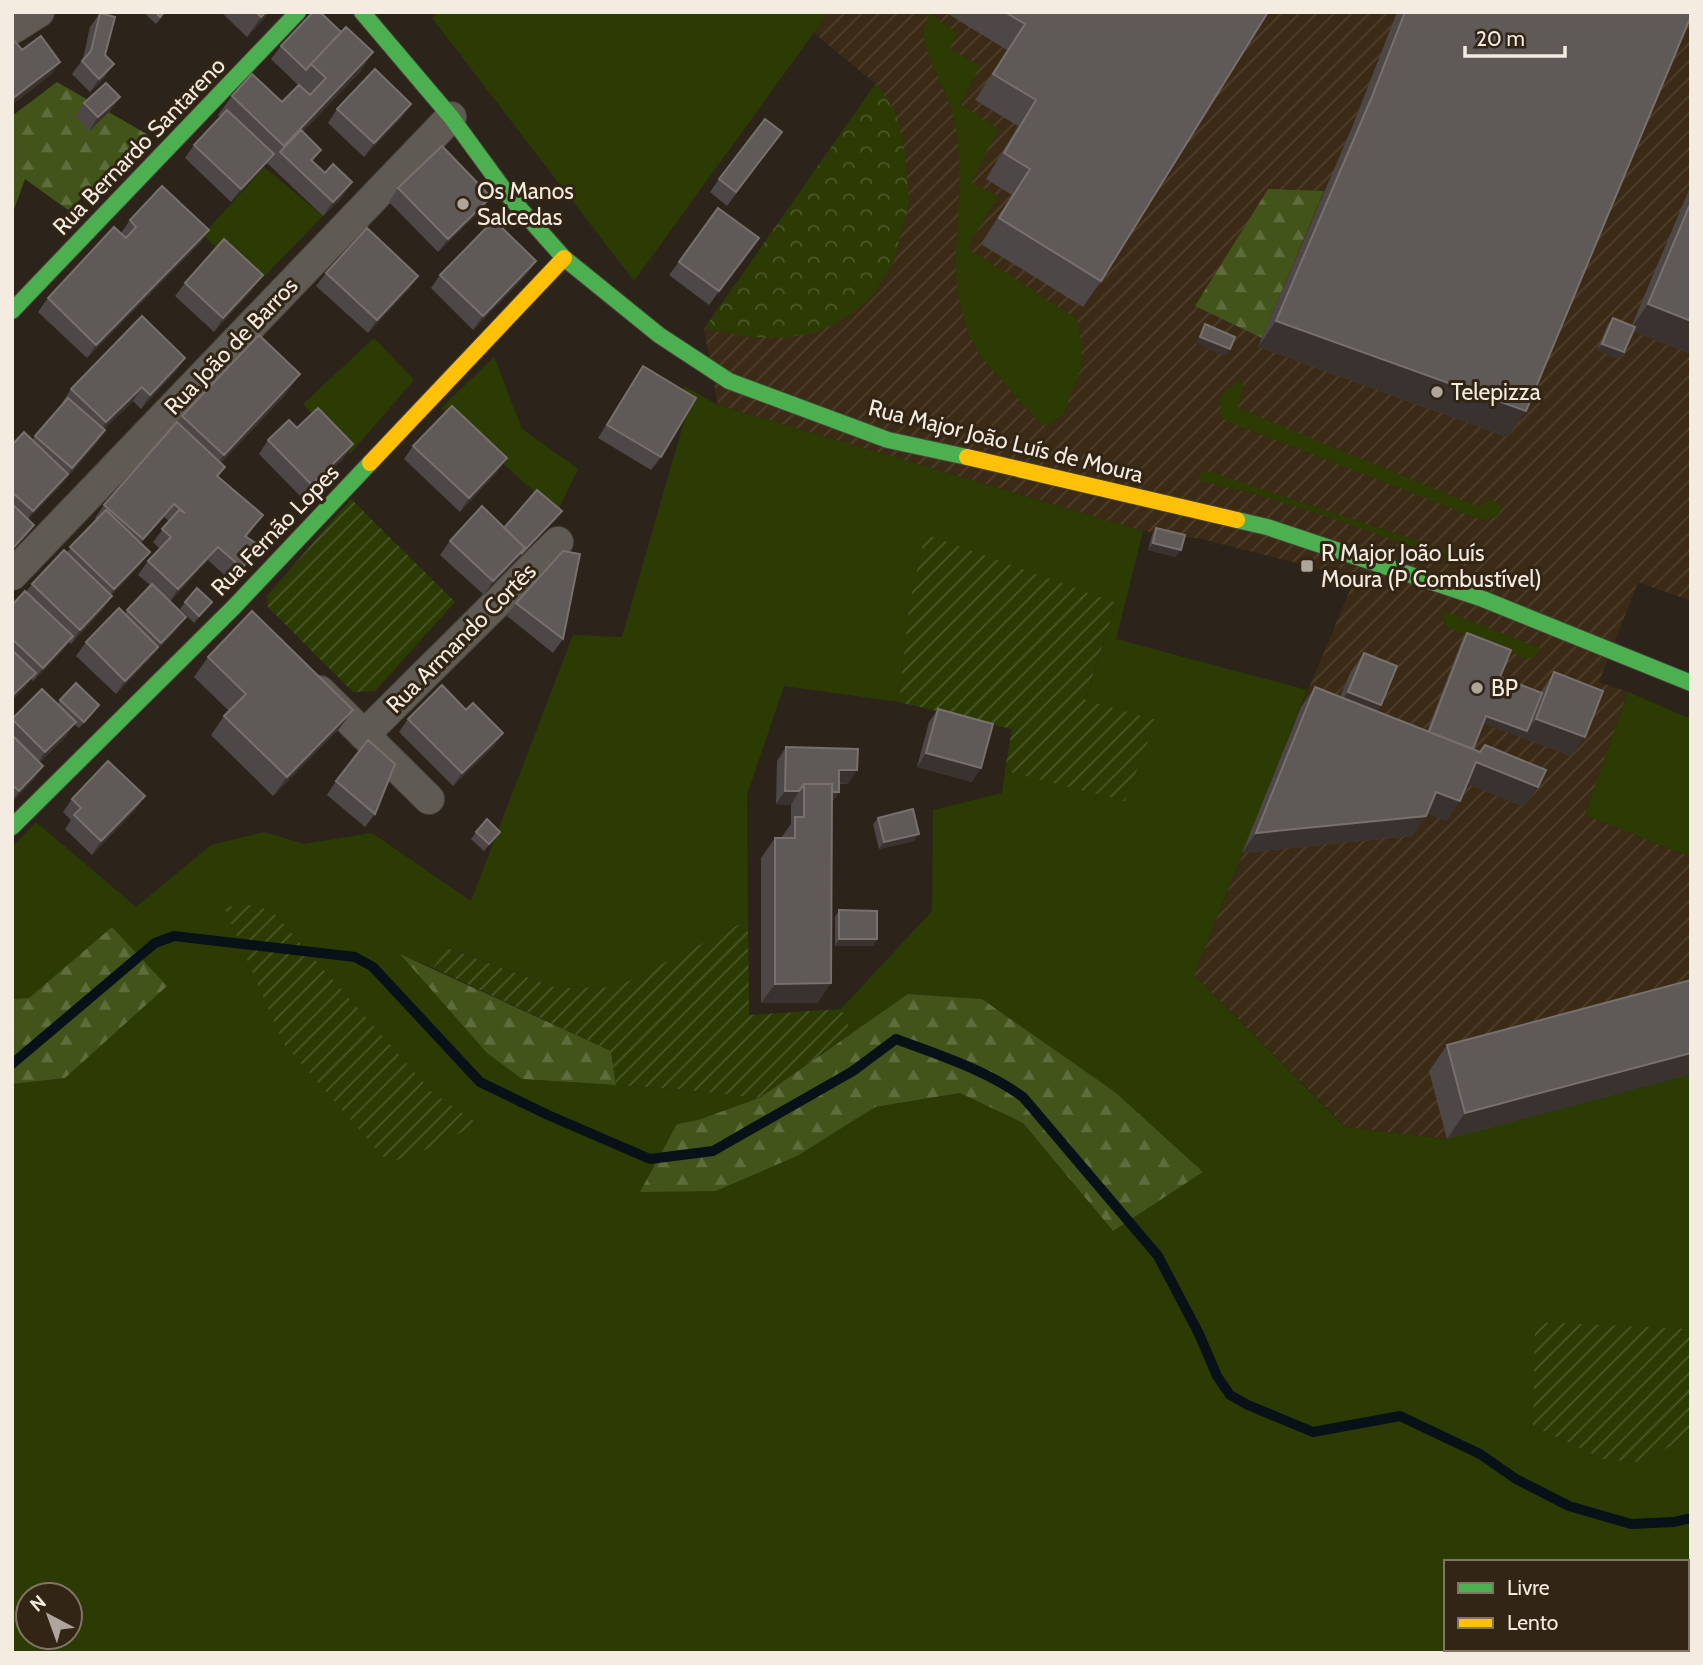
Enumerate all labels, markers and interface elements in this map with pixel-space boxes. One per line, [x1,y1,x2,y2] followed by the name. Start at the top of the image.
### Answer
[1465,14,1565,58] scale bar
[1476,26,1525,51] text: 20 m
[47,51,231,241] street label: Rua Bernardo Santareno
[477,177,574,231] place label: Os Manos Salcedas
[455,196,471,212] marker: Os Manos Salcedas
[158,272,304,420] street label: Rua João de Barros
[1451,378,1541,406] place label: Telepizza
[1429,384,1445,400] marker: Telepizza
[866,393,1146,489] street label: Rua Major João Luís de Moura
[205,459,345,601] street label: Rua Fernão Lopes
[1321,539,1542,593] place label: R Major João Luís Moura (P Combustível)
[380,557,542,719] street label: Rua Armando Cortês
[1299,558,1315,574] marker: R Major João Luís Moura (P Combustível)
[1491,674,1518,702] place label: BP
[1469,680,1485,696] marker: BP
[1444,1560,1689,1651] legend
[1507,1575,1550,1600] text: Livre
[14,1581,84,1651] north arrow
[26,1590,51,1617] text: N
[1507,1610,1558,1635] text: Lento

